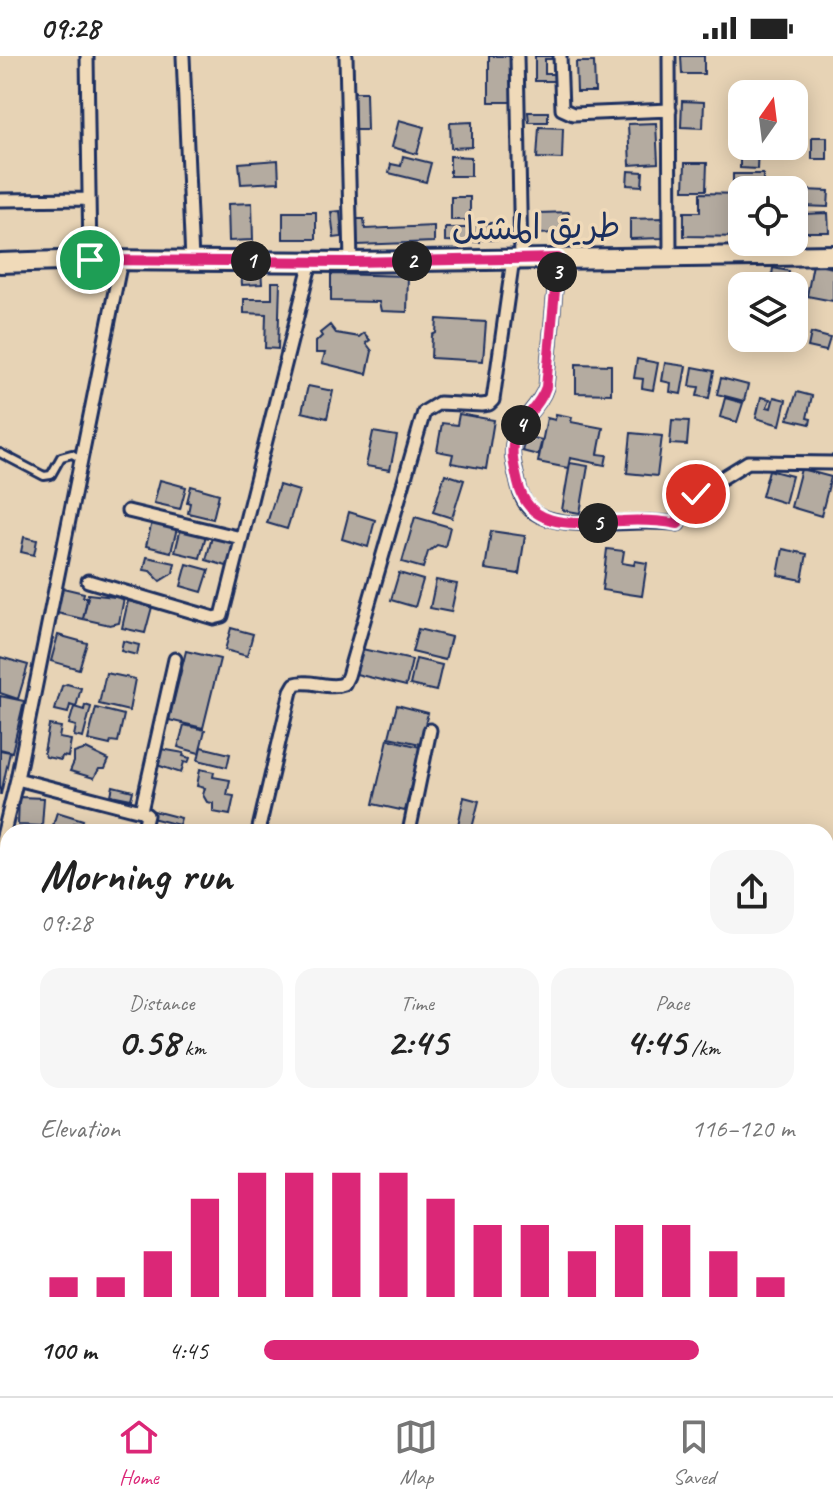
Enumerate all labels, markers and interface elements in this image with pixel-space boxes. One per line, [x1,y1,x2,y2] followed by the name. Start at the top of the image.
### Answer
[40,9,100,47] text: 09:28
[728,80,808,160] north arrow
[728,80,808,352] map controls
[728,176,808,256] button: locate
[451,204,621,250] street label: طريق المشتل
[56,226,124,294] pin
[68,238,112,282] icon: arrive
[231,241,271,281] pin: 1
[392,241,432,281] pin: 2
[246,247,256,275] text: 1
[407,247,417,275] text: 2
[537,252,577,292] pin: 3
[552,258,562,286] text: 3
[728,272,808,352] button: layers
[501,405,541,445] pin: 4
[516,411,526,439] text: 4
[662,460,730,528] pin
[674,472,718,516] icon: check
[578,503,618,543] pin: 5
[593,509,603,537] text: 5
[40,848,232,903] text: Morning run
[710,850,794,934] button: share
[40,906,92,939] text: 09:28
[129,989,194,1017] text: Distance
[400,989,434,1017] text: Time
[655,989,689,1017] text: Pace
[118,1017,179,1067] text: 0.58
[386,1017,448,1067] text: 2:45
[625,1017,686,1067] text: 4:45
[179,1034,206,1062] text: km
[686,1034,720,1062] text: /km
[40,1112,120,1145] text: Elevation
[691,1112,794,1145] text: 116–120 m
[40,1334,96,1367] text: 100 m
[168,1334,208,1367] text: 4:45
[117,1415,161,1491] tab: Home
[394,1415,438,1491] tab: Map
[672,1415,716,1491] tab: Saved

